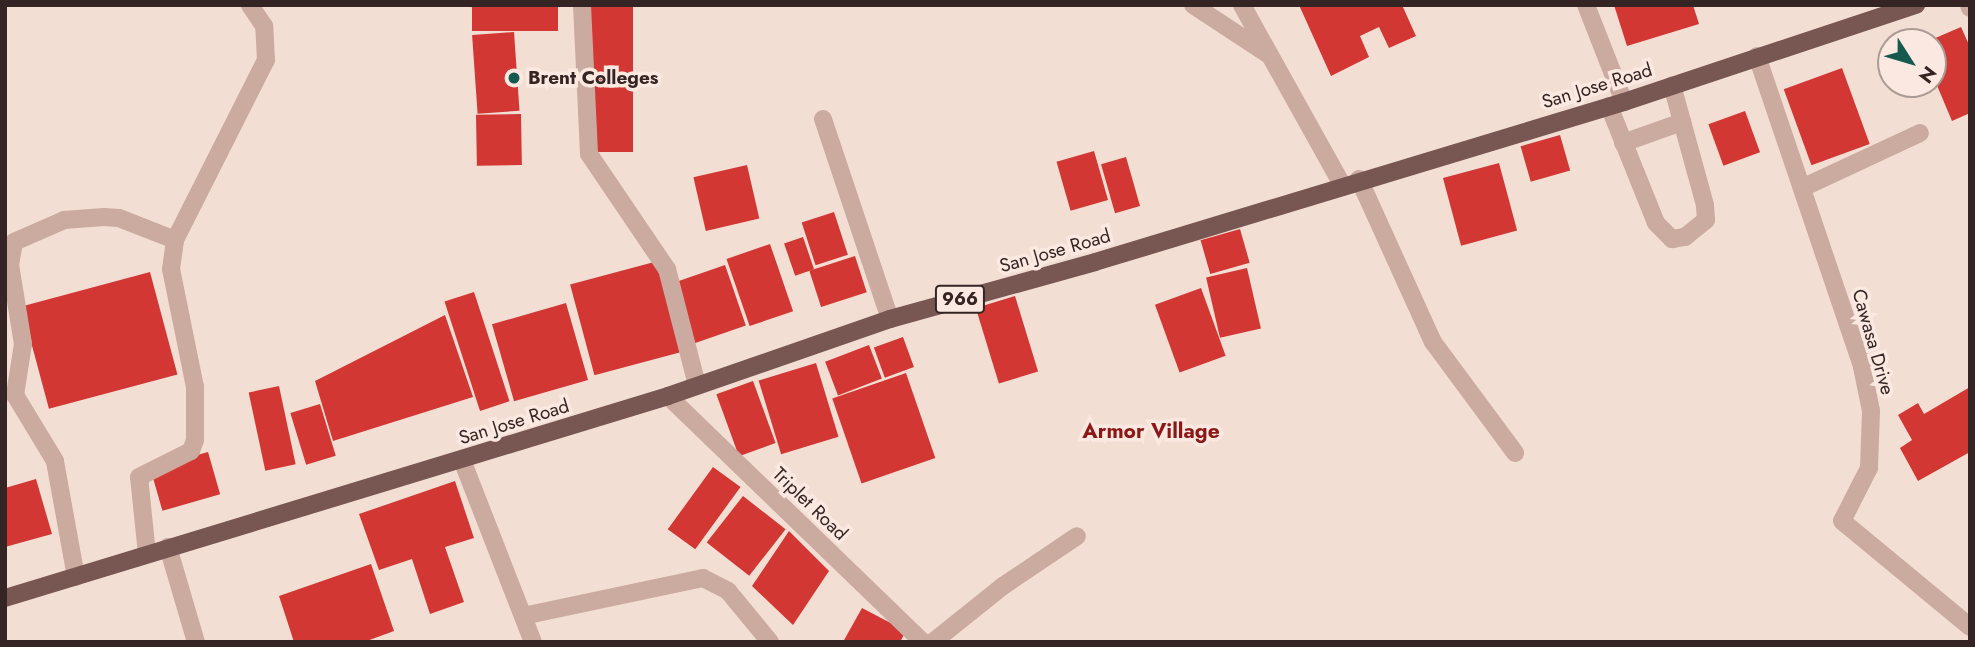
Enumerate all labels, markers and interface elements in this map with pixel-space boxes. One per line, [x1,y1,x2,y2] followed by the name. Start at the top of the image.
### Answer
[1877,28,1947,98] north arrow
[1539,58,1655,114] street label: San Jose Road
[1912,61,1943,89] text: N
[528,67,659,89] place label: Brent Colleges
[506,70,522,86] marker: Brent Colleges
[997,224,1113,278] street label: San Jose Road
[934,284,986,314] road number: 966
[1847,287,1899,397] street label: Cawasa Drive
[456,394,572,450] street label: San Jose Road
[1082,418,1220,444] district label: Armor Village
[768,463,852,545] street label: Triplet Road

